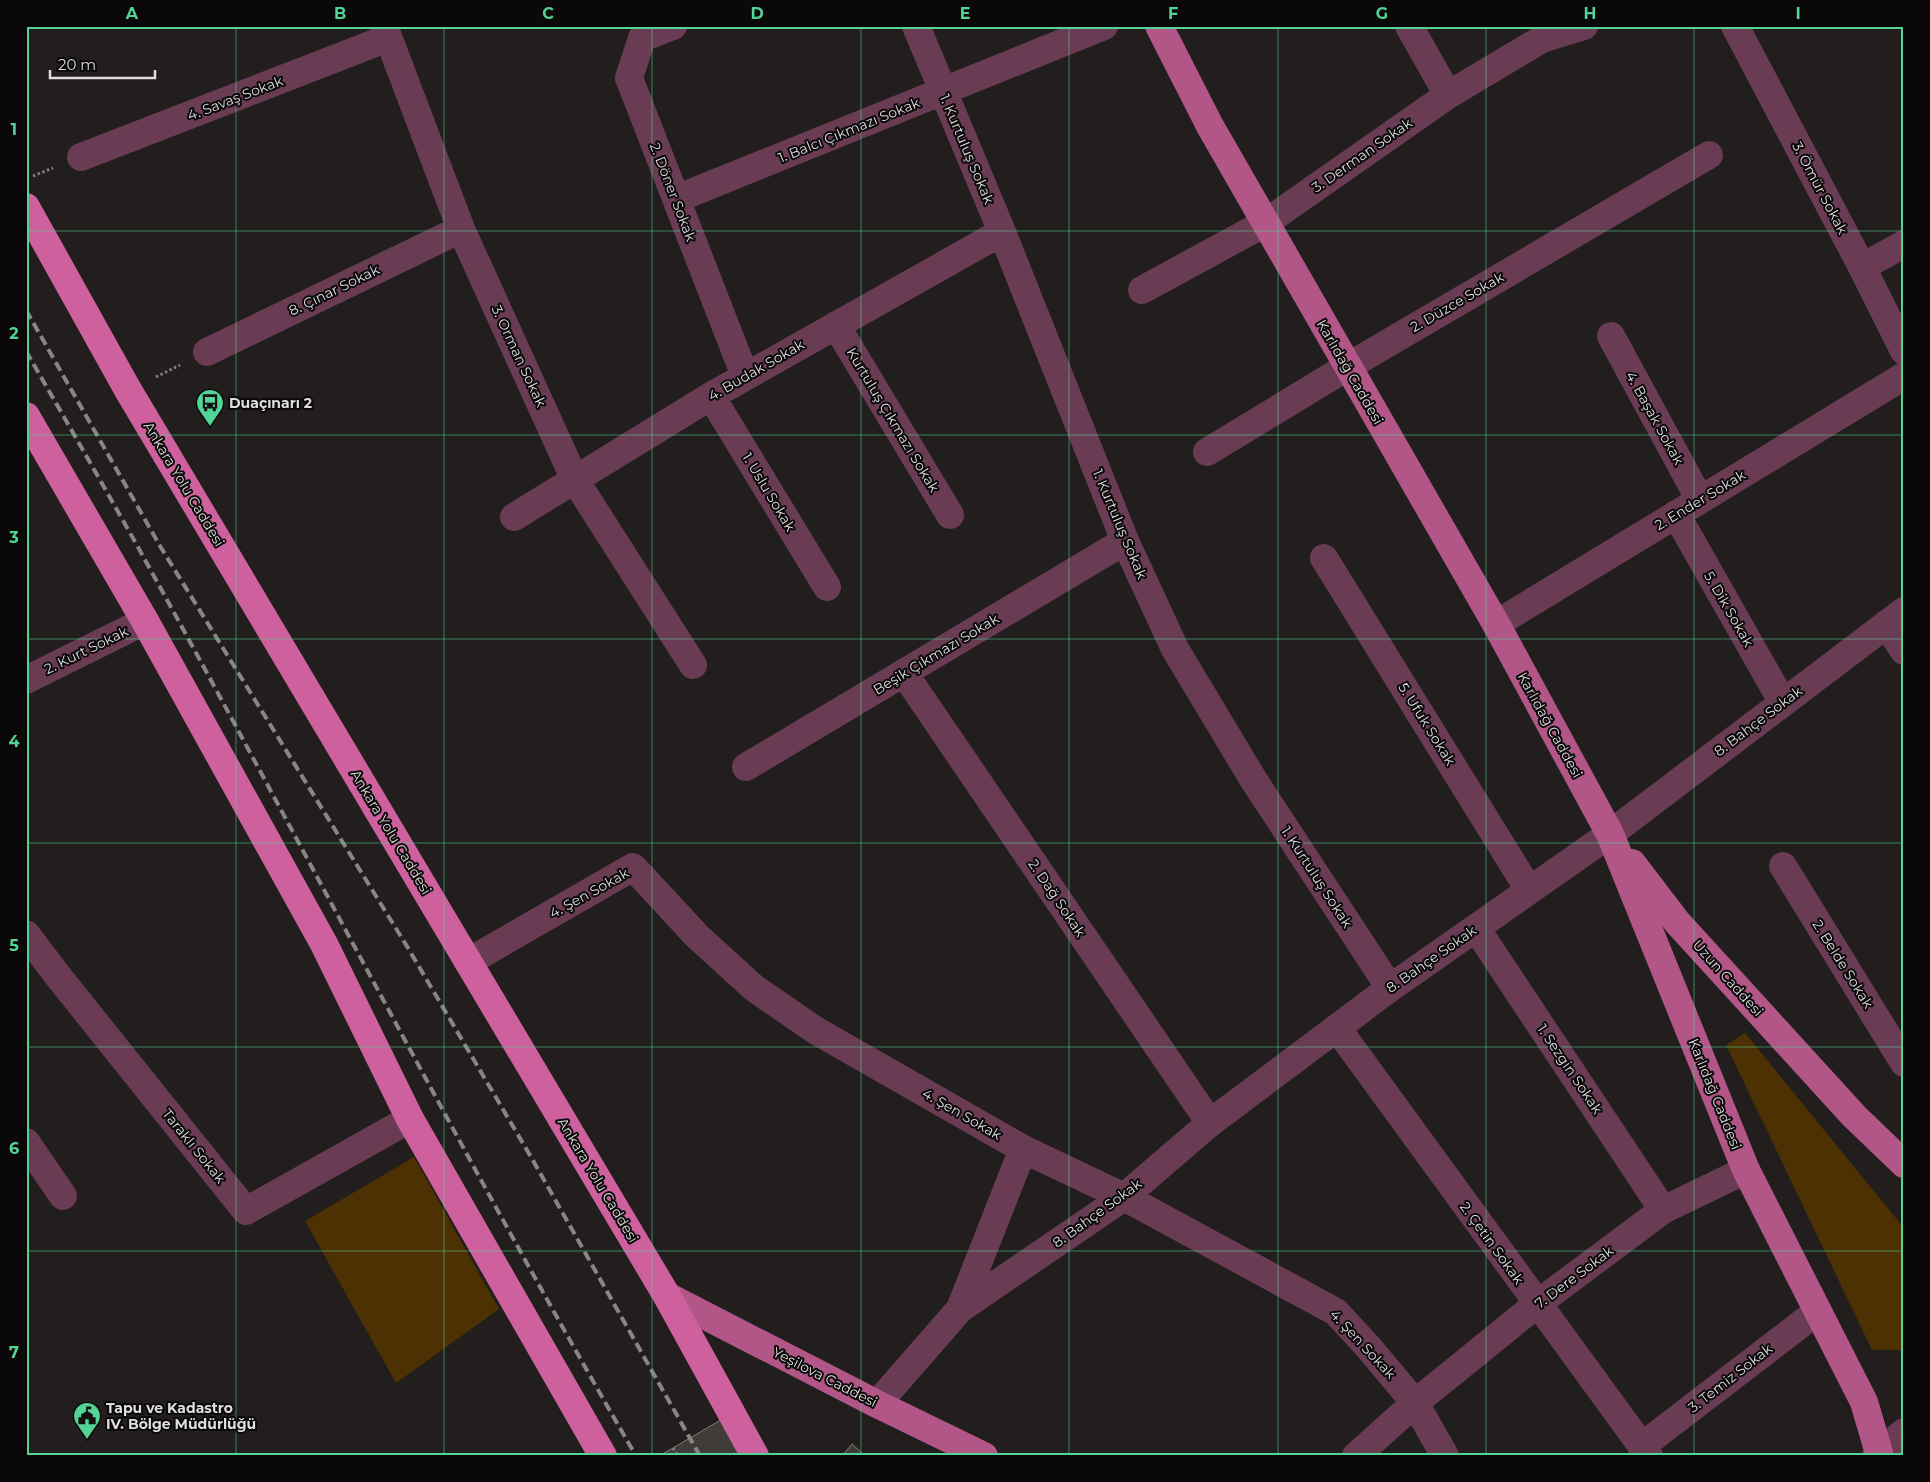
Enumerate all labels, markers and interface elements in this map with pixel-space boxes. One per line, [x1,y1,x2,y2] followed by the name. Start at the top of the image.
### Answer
[125,4,139,23] text: A
[334,4,346,23] text: B
[542,4,554,23] text: C
[750,4,764,23] text: D
[960,4,970,23] text: E
[1168,4,1178,23] text: F
[1376,4,1388,23] text: G
[1584,4,1596,23] text: H
[1795,4,1801,23] text: I
[50,48,155,80] scale bar
[58,55,96,74] text: 20 m
[185,71,286,125] street label: 4. Savaş Sokak
[936,91,999,207] street label: 1. Kurtuluş Sokak
[775,93,923,167] street label: 1. Balcı Çıkmazı Sokak
[1308,113,1416,196] street label: 3. Derman Sokak
[11,120,17,139] text: 1
[1788,139,1852,238] street label: 3. Ömür Sokak
[646,140,700,245] street label: 2. Döner Sokak
[286,260,383,320] street label: 8. Çınar Sokak
[1407,268,1507,336] street label: 2. Düzce Sokak
[488,302,551,410] street label: 3. Orman Sokak
[1313,316,1387,428] street label: Karlıdağ Caddesi
[9,324,19,343] text: 2
[705,335,808,405] street label: 4. Budak Sokak
[843,344,944,496] street label: Kurtuluş Çıkmazı Sokak
[1622,368,1688,469] street label: 4. Başak Sokak
[195,388,225,427] bus stop icon: Duaçınarı 2
[229,394,312,412] place label: Duaçınarı 2
[140,418,228,550] street label: Ankara Yolu Caddesi
[738,449,800,535] street label: 1. Uslu Sokak
[1651,465,1749,534] street label: 2. Ender Sokak
[1089,466,1152,582] street label: 1. Kurtuluş Sokak
[8,528,19,547] text: 3
[1700,568,1758,650] street label: 5. Dik Sokak
[870,609,1003,699] street label: Beşik Çıkmazı Sokak
[41,622,132,678] street label: 2. Kurt Sokak
[1513,669,1587,781] street label: Karlıdağ Caddesi
[1394,679,1460,769] street label: 5. Ufuk Sokak
[1710,682,1806,760] street label: 8. Bahçe Sokak
[8,732,20,751] text: 4
[347,766,435,898] street label: Ankara Yolu Caddesi
[1277,823,1357,932] street label: 1. Kurtuluş Sokak
[1024,856,1090,941] street label: 2. Dağ Sokak
[546,863,633,922] street label: 4. Şen Sokak
[1809,916,1878,1012] street label: 2. Belde Sokak
[1382,921,1480,997] street label: 8. Bahçe Sokak
[9,936,19,955] text: 5
[1689,936,1767,1020] street label: Uzun Caddesi
[1533,1021,1607,1118] street label: 1. Sezgin Sokak
[1685,1036,1745,1152] street label: Karlıdağ Caddesi
[919,1084,1005,1144] street label: 4. Şen Sokak
[158,1105,230,1188] street label: Taraklı Sokak
[554,1114,642,1246] street label: Ankara Yolu Caddesi
[9,1139,19,1158] text: 6
[1049,1174,1146,1251] street label: 8. Bahçe Sokak
[1456,1198,1528,1288] street label: 2. Çetin Sokak
[1531,1241,1617,1312] street label: 7. Dere Sokak
[1326,1305,1400,1383] street label: 4. Şen Sokak
[1684,1339,1776,1416] street label: 3. Temiz Sokak
[9,1343,19,1362] text: 7
[770,1343,880,1411] street label: Yeşilova Caddesi
[106,1399,256,1433] place label: Tapu ve Kadastro IV. Bölge Müdürlüğü
[72,1401,102,1440] public building icon: Tapu ve Kadastro IV. Bölge Müdürlüğü

